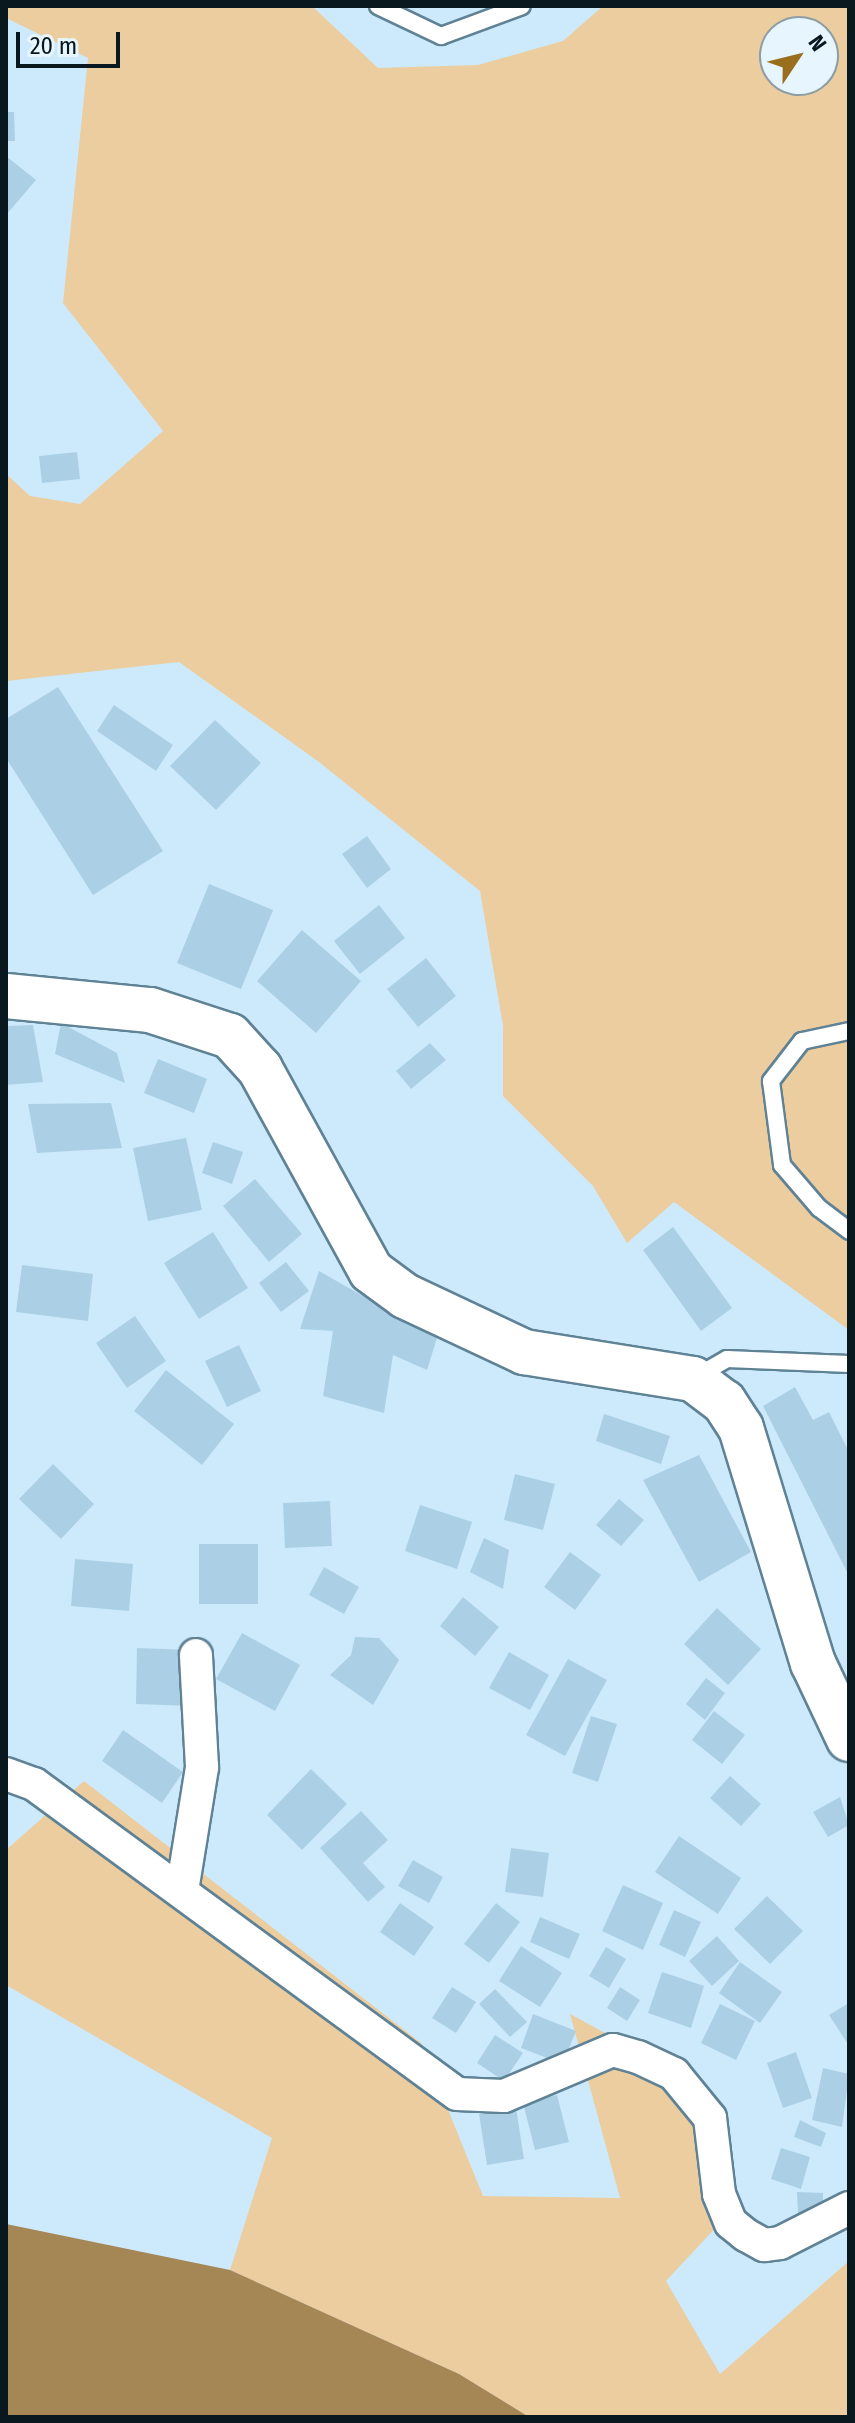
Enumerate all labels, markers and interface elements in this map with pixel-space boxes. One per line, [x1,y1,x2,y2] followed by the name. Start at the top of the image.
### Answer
[20,16,124,66] scale bar
[759,16,839,96] north arrow
[803,30,832,56] text: N
[30,32,77,60] text: 20 m

